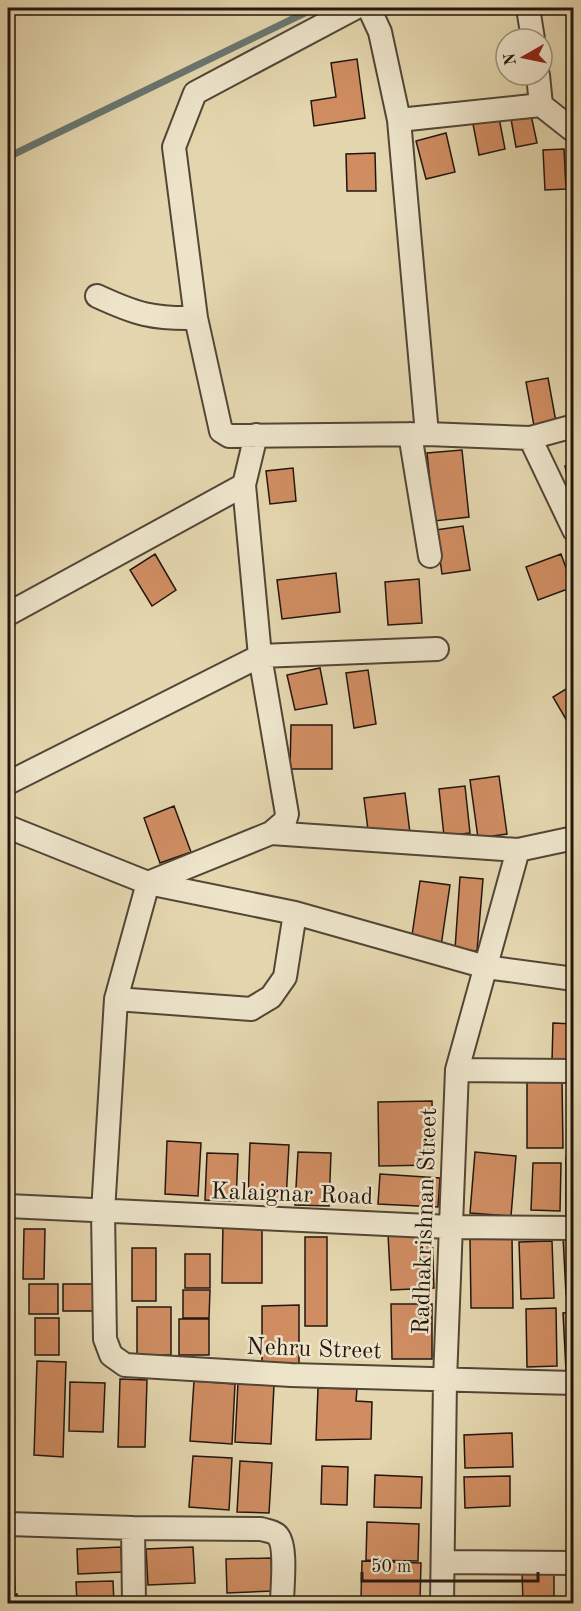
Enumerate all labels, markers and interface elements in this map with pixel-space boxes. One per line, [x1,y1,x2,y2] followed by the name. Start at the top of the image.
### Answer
[494,27,554,87] north arrow
[502,51,520,66] text: N
[410,1107,442,1335] street label: Radhakrishnan Street
[210,1180,374,1210] street label: Kalaignar Road
[246,1336,382,1364] street label: Nehru Street
[362,1545,538,1583] scale bar
[371,1558,411,1576] text: 50 m

